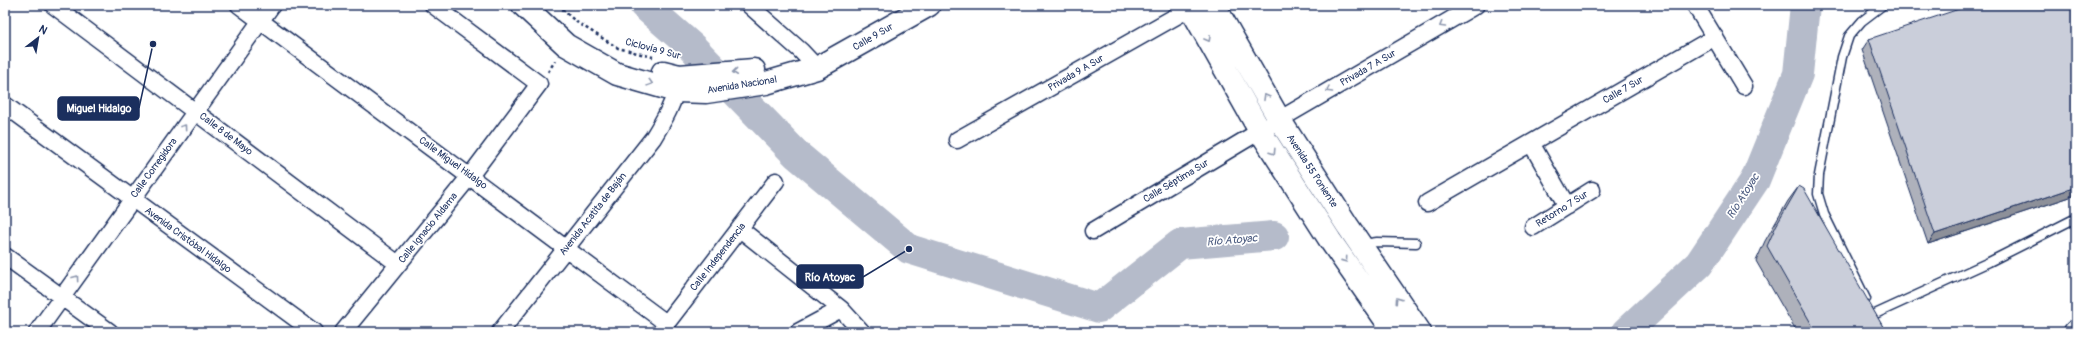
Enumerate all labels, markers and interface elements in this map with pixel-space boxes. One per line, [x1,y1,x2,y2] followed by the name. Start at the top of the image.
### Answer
[18,18,58,58] north arrow
[851,20,896,53] street label: Calle 9 Sur
[1439,20,1446,27] one-way arrow
[36,22,50,38] text: N
[1203,35,1211,42] one-way arrow
[624,36,682,62] street label: Ciclovía 9 Sur
[1338,47,1398,89] street label: Privada 7 A Sur
[1046,52,1106,94] street label: Privada 9 A Sur
[732,68,738,77] one-way arrow
[1601,73,1646,106] street label: Calle 7 Sur
[706,74,778,96] street label: Avenida Nacional
[646,78,653,87] one-way arrow
[1327,85,1334,93] one-way arrow
[1264,94,1271,101] one-way arrow
[58,97,139,120] callout: Miguel Hidalgo
[67,102,132,115] text: Miguel Hidalgo
[197,110,255,158] street label: Calle 8 de Mayo
[180,124,187,131] one-way arrow
[1284,132,1340,210] street label: Avenida 55 Poniente
[416,134,490,192] street label: Calle Miguel Hidalgo
[128,135,180,200] street label: Calle Corregidora
[1268,147,1275,154] one-way arrow
[1141,157,1211,205] street label: Calle Séptima Sur
[557,170,629,258] street label: Avenida Acatita de Baján
[1724,170,1763,221] water label: Río Atoyac
[1534,188,1591,230] street label: Retorno 7 Sur
[396,190,460,266] street label: Calle Ignacio Aldama
[142,204,234,276] street label: Avenida Cristóbal Hidalgo
[688,220,749,293] street label: Calle Independencia
[1206,231,1259,249] water label: Río Atoyac
[1340,256,1348,263] one-way arrow
[797,265,863,288] callout: Río Atoyac
[805,271,856,284] text: Río Atoyac
[71,275,78,282] one-way arrow
[1395,297,1403,304] one-way arrow

